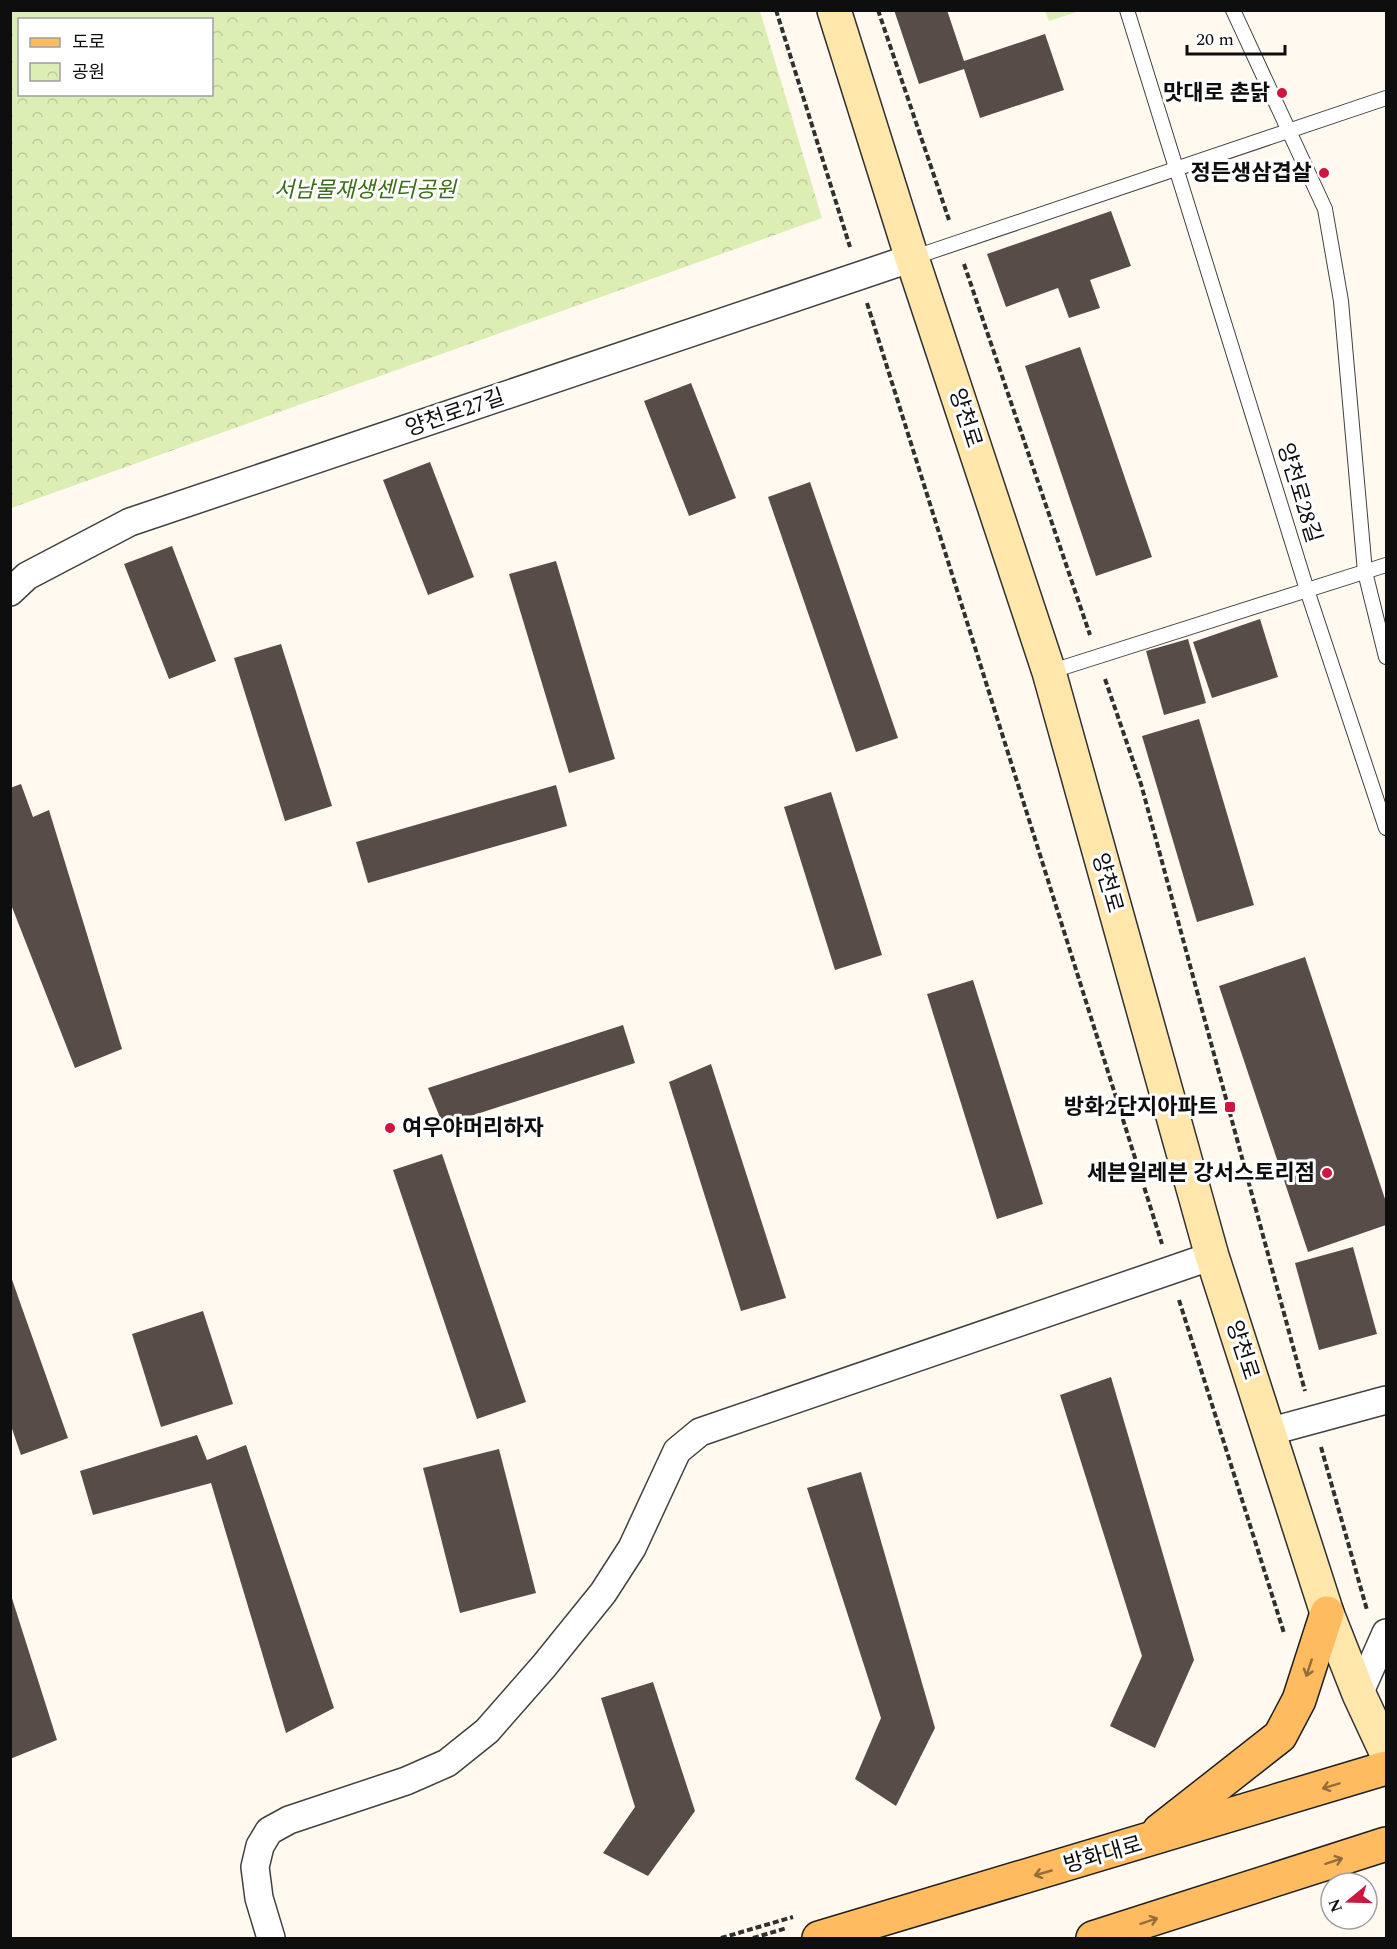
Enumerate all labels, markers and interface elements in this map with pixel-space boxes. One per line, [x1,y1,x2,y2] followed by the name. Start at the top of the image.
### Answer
[18,18,213,96] legend
[1187,18,1284,56] scale bar
[1196,26,1234,53] text: 20 m
[72,29,105,56] text: 도로
[72,59,105,86] text: 공원
[1163,77,1270,110] place label: 맛대로 촌닭
[1275,86,1289,100] marker: 맛대로 촌닭
[1191,157,1312,190] place label: 정든생삼겹살
[1317,166,1331,180] marker: 정든생삼겹살
[274,174,458,207] park label: 서남물재생센터공원
[401,381,509,445] street label: 양천로27길
[940,384,990,452] street label: 양천로
[1268,439,1330,547] street label: 양천로28길
[1083,849,1131,917] street label: 양천로
[1064,1091,1218,1124] place label: 방화2단지아파트
[1223,1100,1237,1114] marker: 방화2단지아파트
[402,1112,544,1145] place label: 여우야머리하자
[383,1121,397,1135] marker: 여우야머리하자
[1087,1157,1315,1190] place label: 세븐일레븐 강서스토리점
[1320,1166,1334,1180] marker: 세븐일레븐 강서스토리점
[1217,1316,1267,1384] street label: 양천로
[1303,1658,1314,1677] one-way arrow
[1322,1781,1341,1792] one-way arrow
[1060,1828,1146,1882] street label: 방화대로
[1324,1855,1343,1866] one-way arrow
[1034,1868,1053,1879] one-way arrow
[1319,1871,1379,1931] north arrow
[1322,1895,1349,1916] text: N
[1139,1914,1158,1925] one-way arrow

